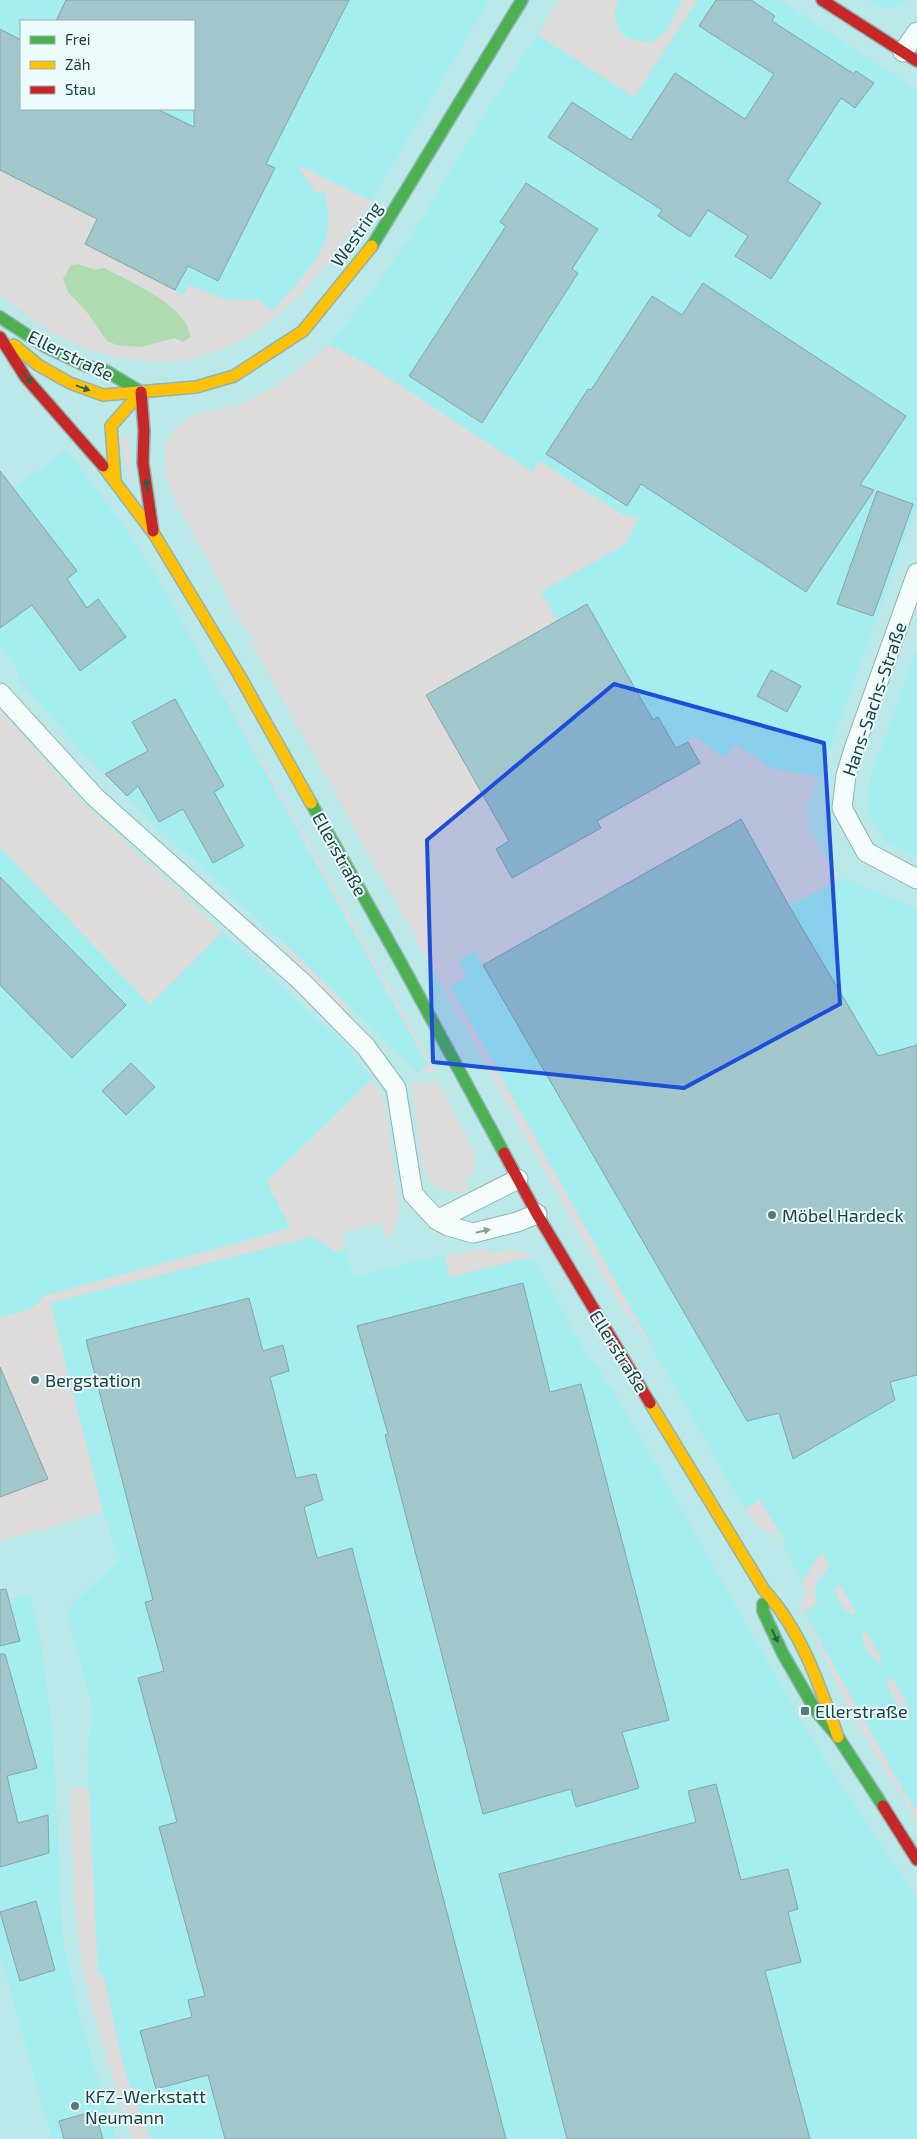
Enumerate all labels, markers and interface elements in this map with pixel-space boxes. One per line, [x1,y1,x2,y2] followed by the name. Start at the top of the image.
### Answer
[20,20,195,110] legend
[65,30,90,48] text: Frei
[65,55,90,73] text: Zäh
[65,80,96,98] text: Stau
[326,197,386,271] street label: Westring
[25,325,117,385] street label: Ellerstraße
[21,371,32,384] one-way arrow
[76,385,91,392] one-way arrow
[143,477,151,493] one-way arrow
[837,619,911,779] street label: Hans-Sachs-Straße
[308,808,372,900] street label: Ellerstraße
[782,1204,904,1226] place label: Möbel Hardeck
[766,1209,778,1221] marker: Möbel Hardeck
[475,1227,490,1235] one-way arrow
[585,1306,653,1396] street label: Ellerstraße
[45,1369,141,1391] place label: Bergstation
[29,1374,41,1386] marker: Bergstation
[770,1629,779,1644] one-way arrow
[815,1700,908,1722] place label: Ellerstraße
[799,1705,811,1717] marker: Ellerstraße
[85,2085,206,2128] place label: KFZ-Werkstatt Neumann
[69,2100,81,2112] marker: KFZ-Werkstatt Neumann

